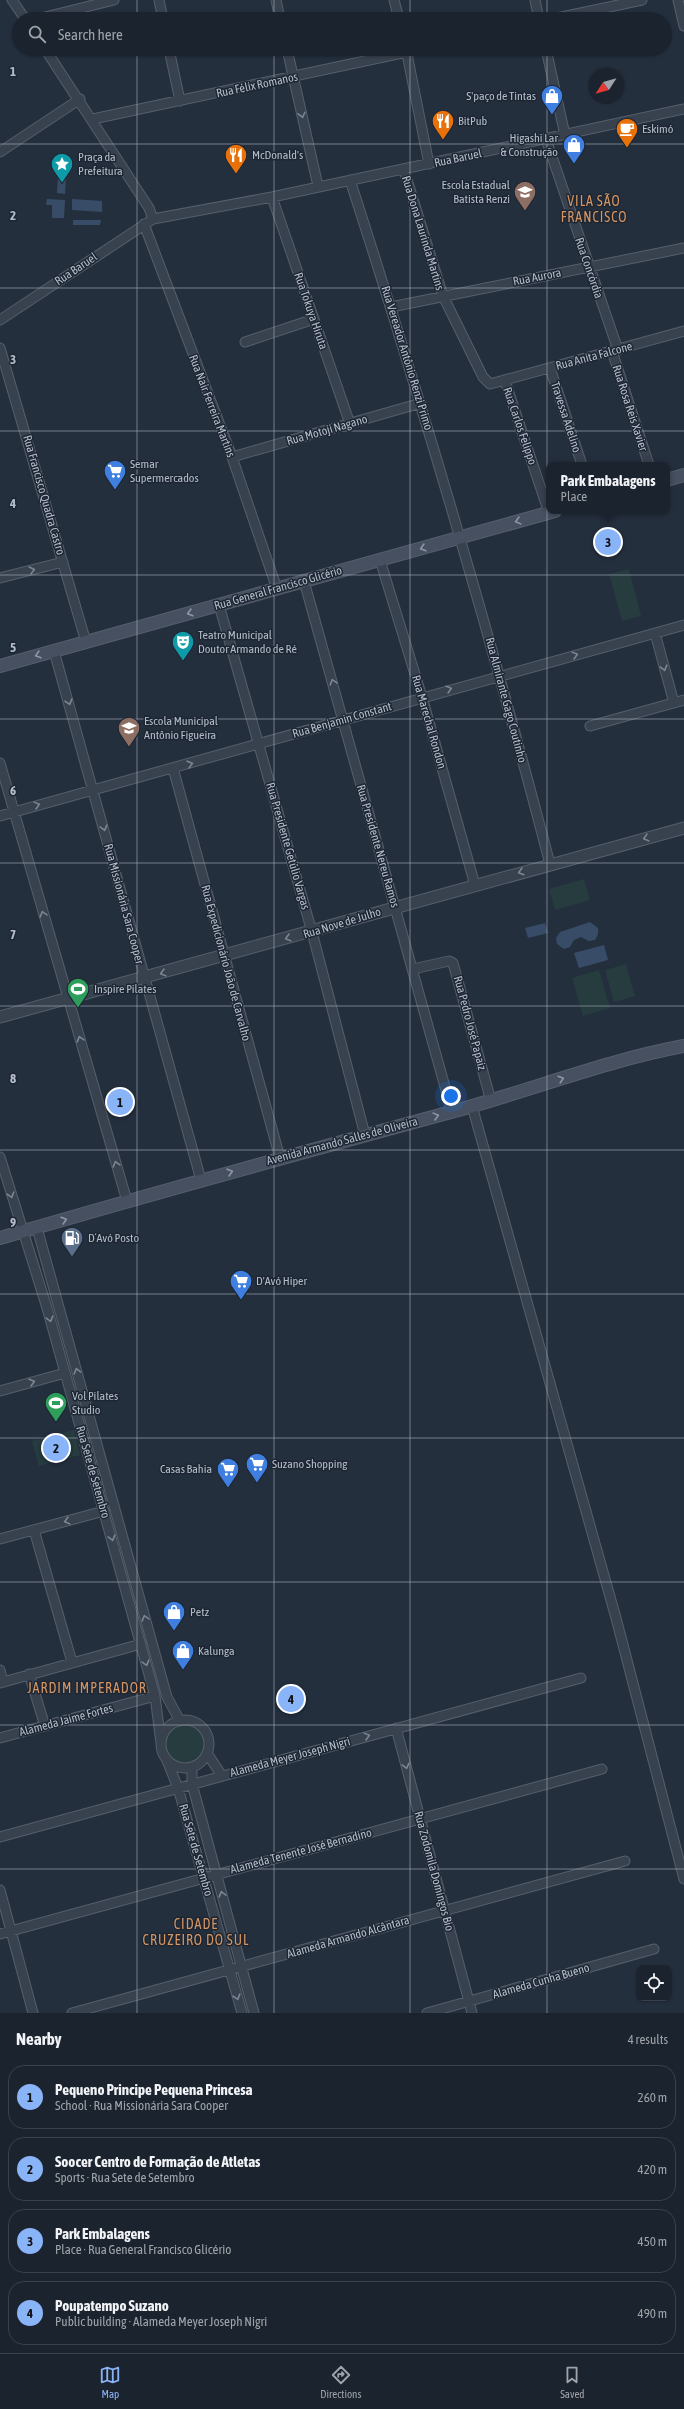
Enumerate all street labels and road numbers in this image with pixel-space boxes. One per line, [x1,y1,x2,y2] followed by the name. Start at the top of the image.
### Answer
[215,70,299,100] street label: Rua Félix Romanos
[433,146,484,170] street label: Rua Baruel
[399,174,447,292] street label: Rua Dona Laurinda Martins
[572,236,606,300] street label: Rua Concórdia
[52,249,101,288] street label: Rua Baruel
[512,265,562,289] street label: Rua Aurora
[291,271,331,351] street label: Rua Tokuya Hiruta
[378,284,436,432] street label: Rua Vereador Antônio Renzi Primo
[554,339,634,373] street label: Rua Anita Falcone
[186,353,238,459] street label: Rua Nair Ferreira Martins
[609,363,651,453] street label: Rua Rosa Reis Xavier
[548,380,584,455] street label: Travessa Adelino
[500,385,540,467] street label: Rua Carlos Felippo
[285,412,369,448] street label: Rua Motoji Nagano
[20,434,68,557] street label: Rua Francisco Quadra Castro
[212,563,344,613] street label: Rua General Francisco Glicério
[483,636,530,764] street label: Rua Almirante Gago Coutinho
[409,674,449,770] street label: Rua Marechal Rondon
[291,699,394,741] street label: Rua Benjamin Constant
[263,781,313,911] street label: Rua Presidente Getúlio Vargas
[354,783,402,909] street label: Rua Presidente Nereu Ramos
[101,842,147,966] street label: Rua Missionária Sara Cooper
[198,883,254,1043] street label: Rua Expedicionário João de Carvalho
[301,904,383,941] street label: Rua Nove de Julho
[451,974,489,1072] street label: Rua Pedro José Papaiz
[265,1114,419,1168] street label: Avenida Armando Salles de Oliveira
[73,1424,113,1520] street label: Rua Sete de Setembro
[18,1701,114,1739] street label: Alameda Jaime Fortes
[228,1734,352,1780] street label: Alameda Meyer Joseph Nigri
[176,1802,216,1898] street label: Rua Sete de Setembro
[411,1810,457,1933] street label: Rua Zodomila Domingos Bio
[229,1825,374,1877] street label: Alameda Tenente José Bernadino
[285,1913,411,1961] street label: Alameda Armando Alcântara
[491,1960,591,2002] street label: Alameda Cunha Bueno

